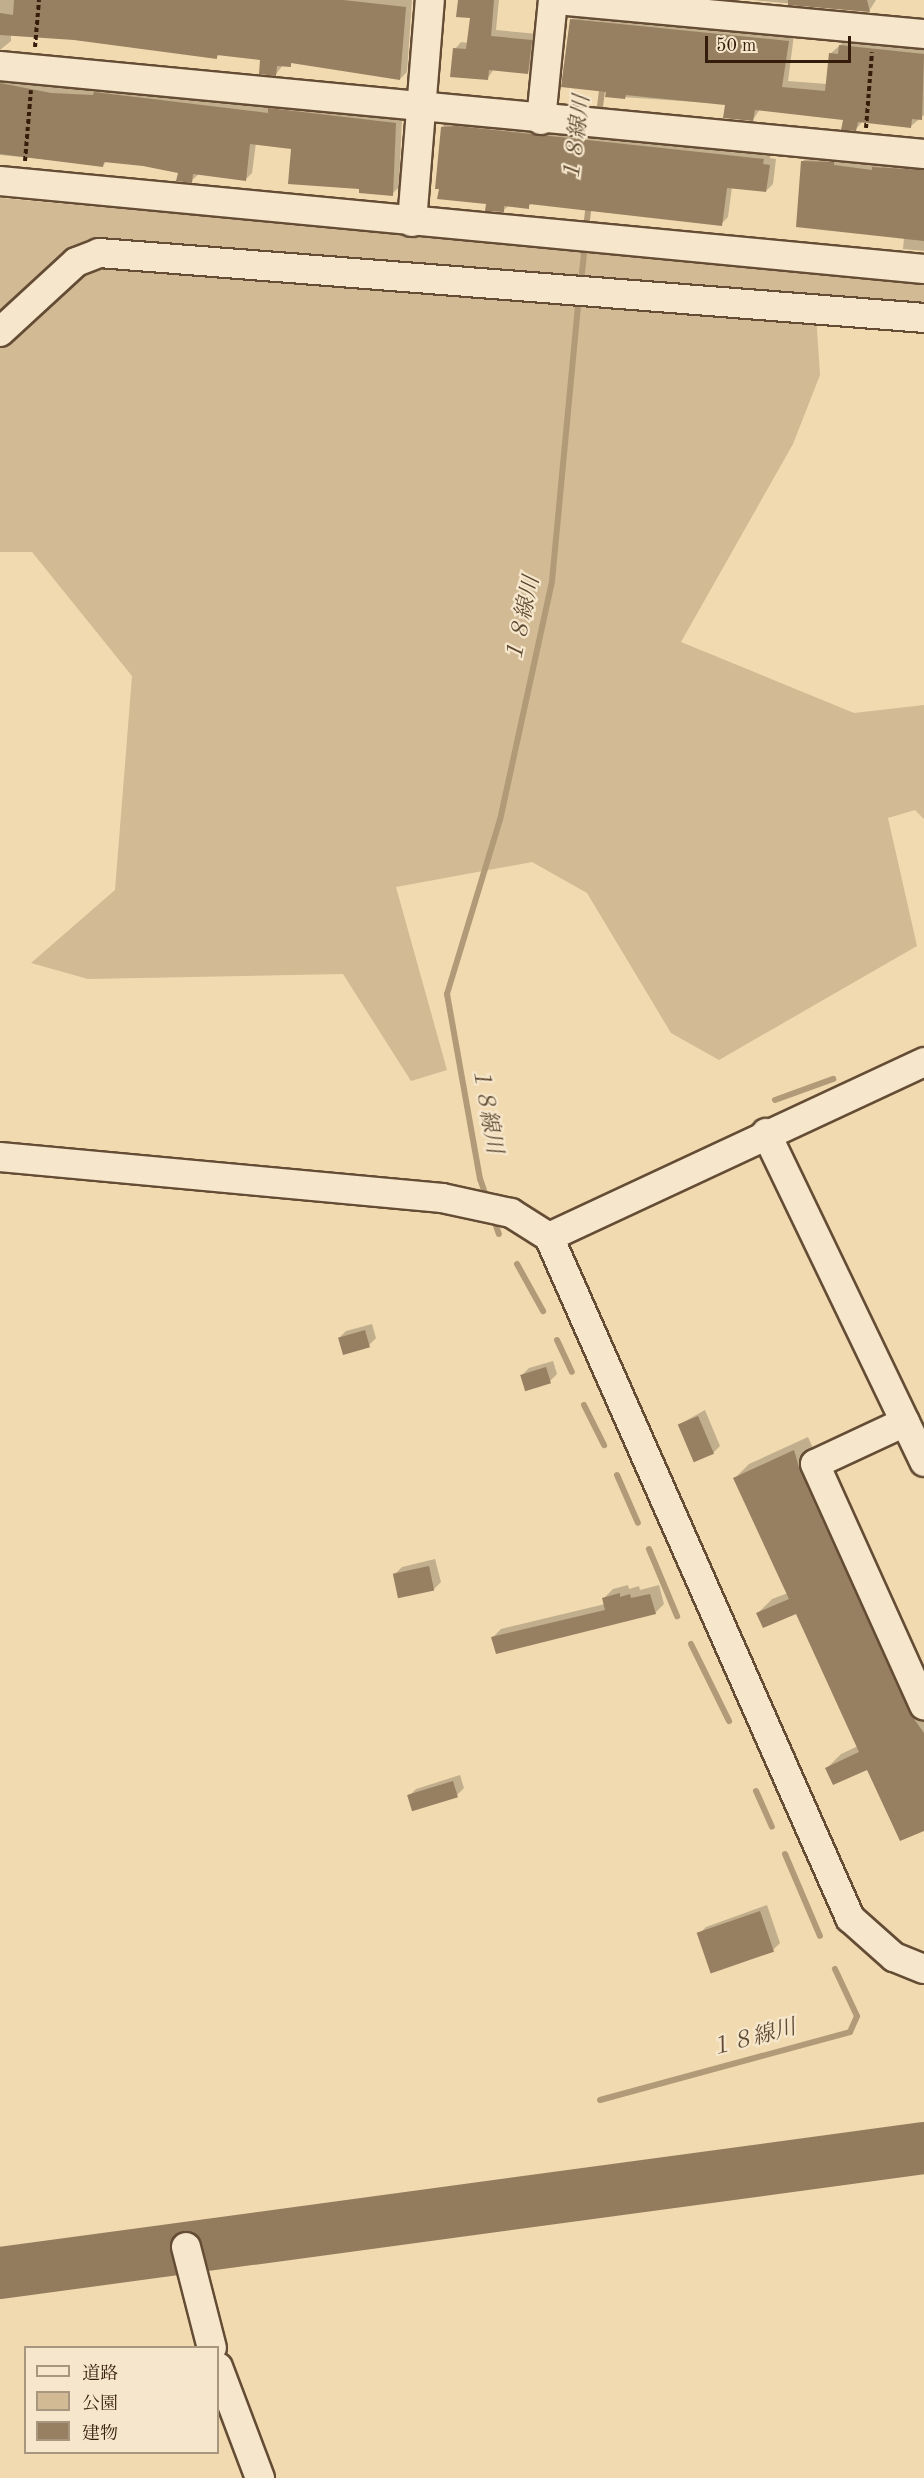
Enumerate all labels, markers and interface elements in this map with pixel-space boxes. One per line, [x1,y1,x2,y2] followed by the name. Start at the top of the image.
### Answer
[708,24,854,62] scale bar
[716,37,756,55] text: 50 m
[560,94,596,184] water label: １８線川
[502,574,546,666] water label: １８線川
[465,1064,507,1156] water label: １８線川
[707,2015,799,2063] water label: １８線川
[24,2346,219,2454] legend
[82,2365,118,2383] text: 道路
[82,2395,118,2413] text: 公園
[82,2425,118,2443] text: 建物

